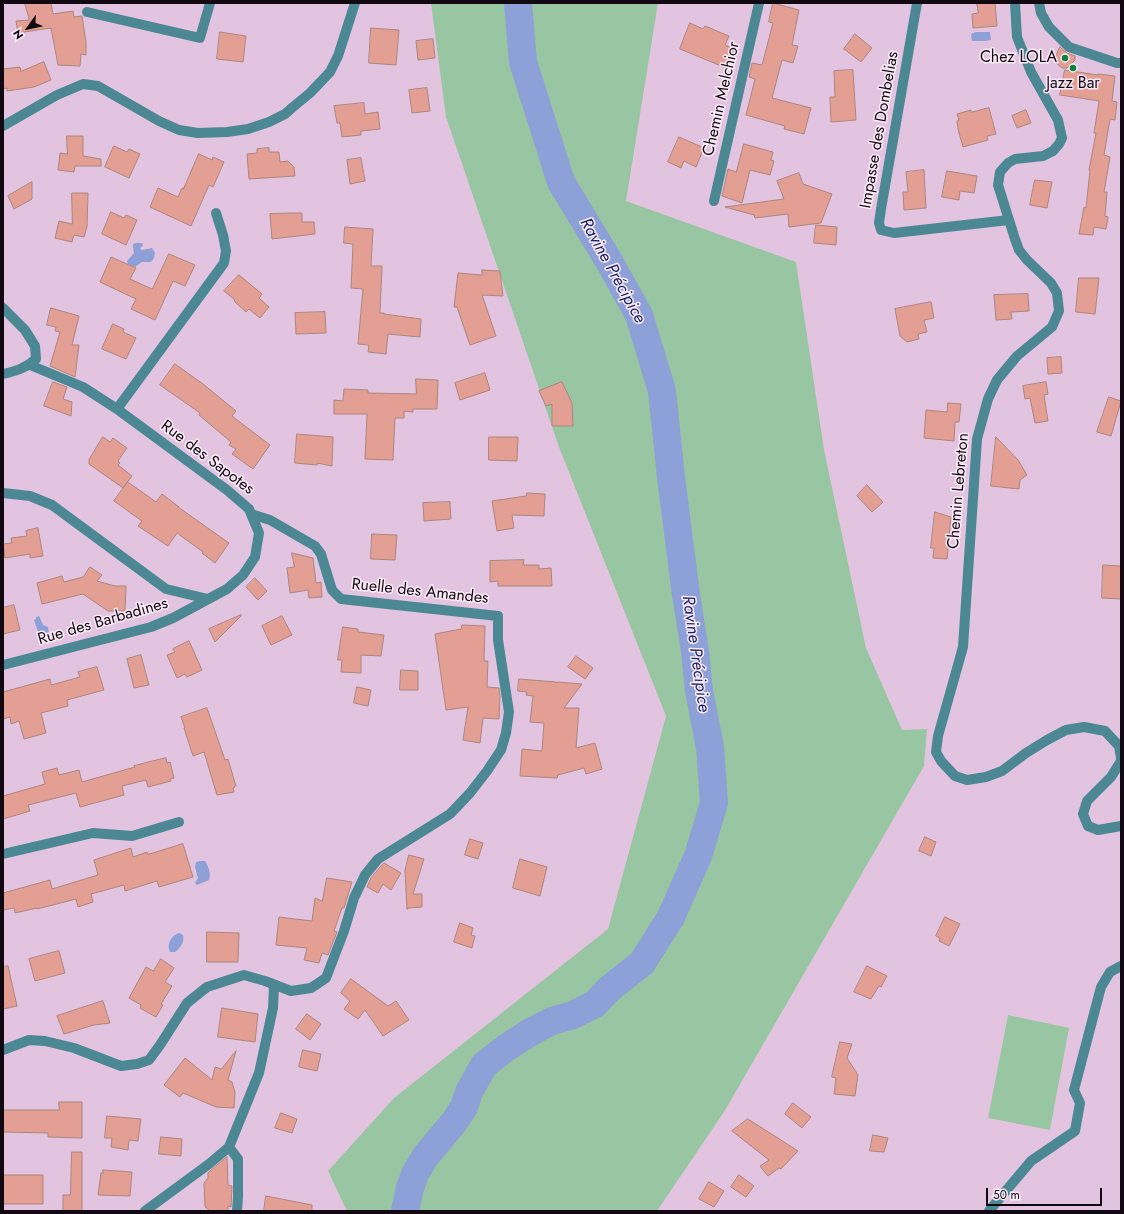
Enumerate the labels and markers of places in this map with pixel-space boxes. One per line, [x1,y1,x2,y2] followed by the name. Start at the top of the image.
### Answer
[980,48,1057,68] place label: Chez LOLA
[1060,53,1070,63] marker: Chez LOLA
[1068,63,1078,73] marker: Jazz Bar
[1046,74,1100,94] place label: Jazz Bar

